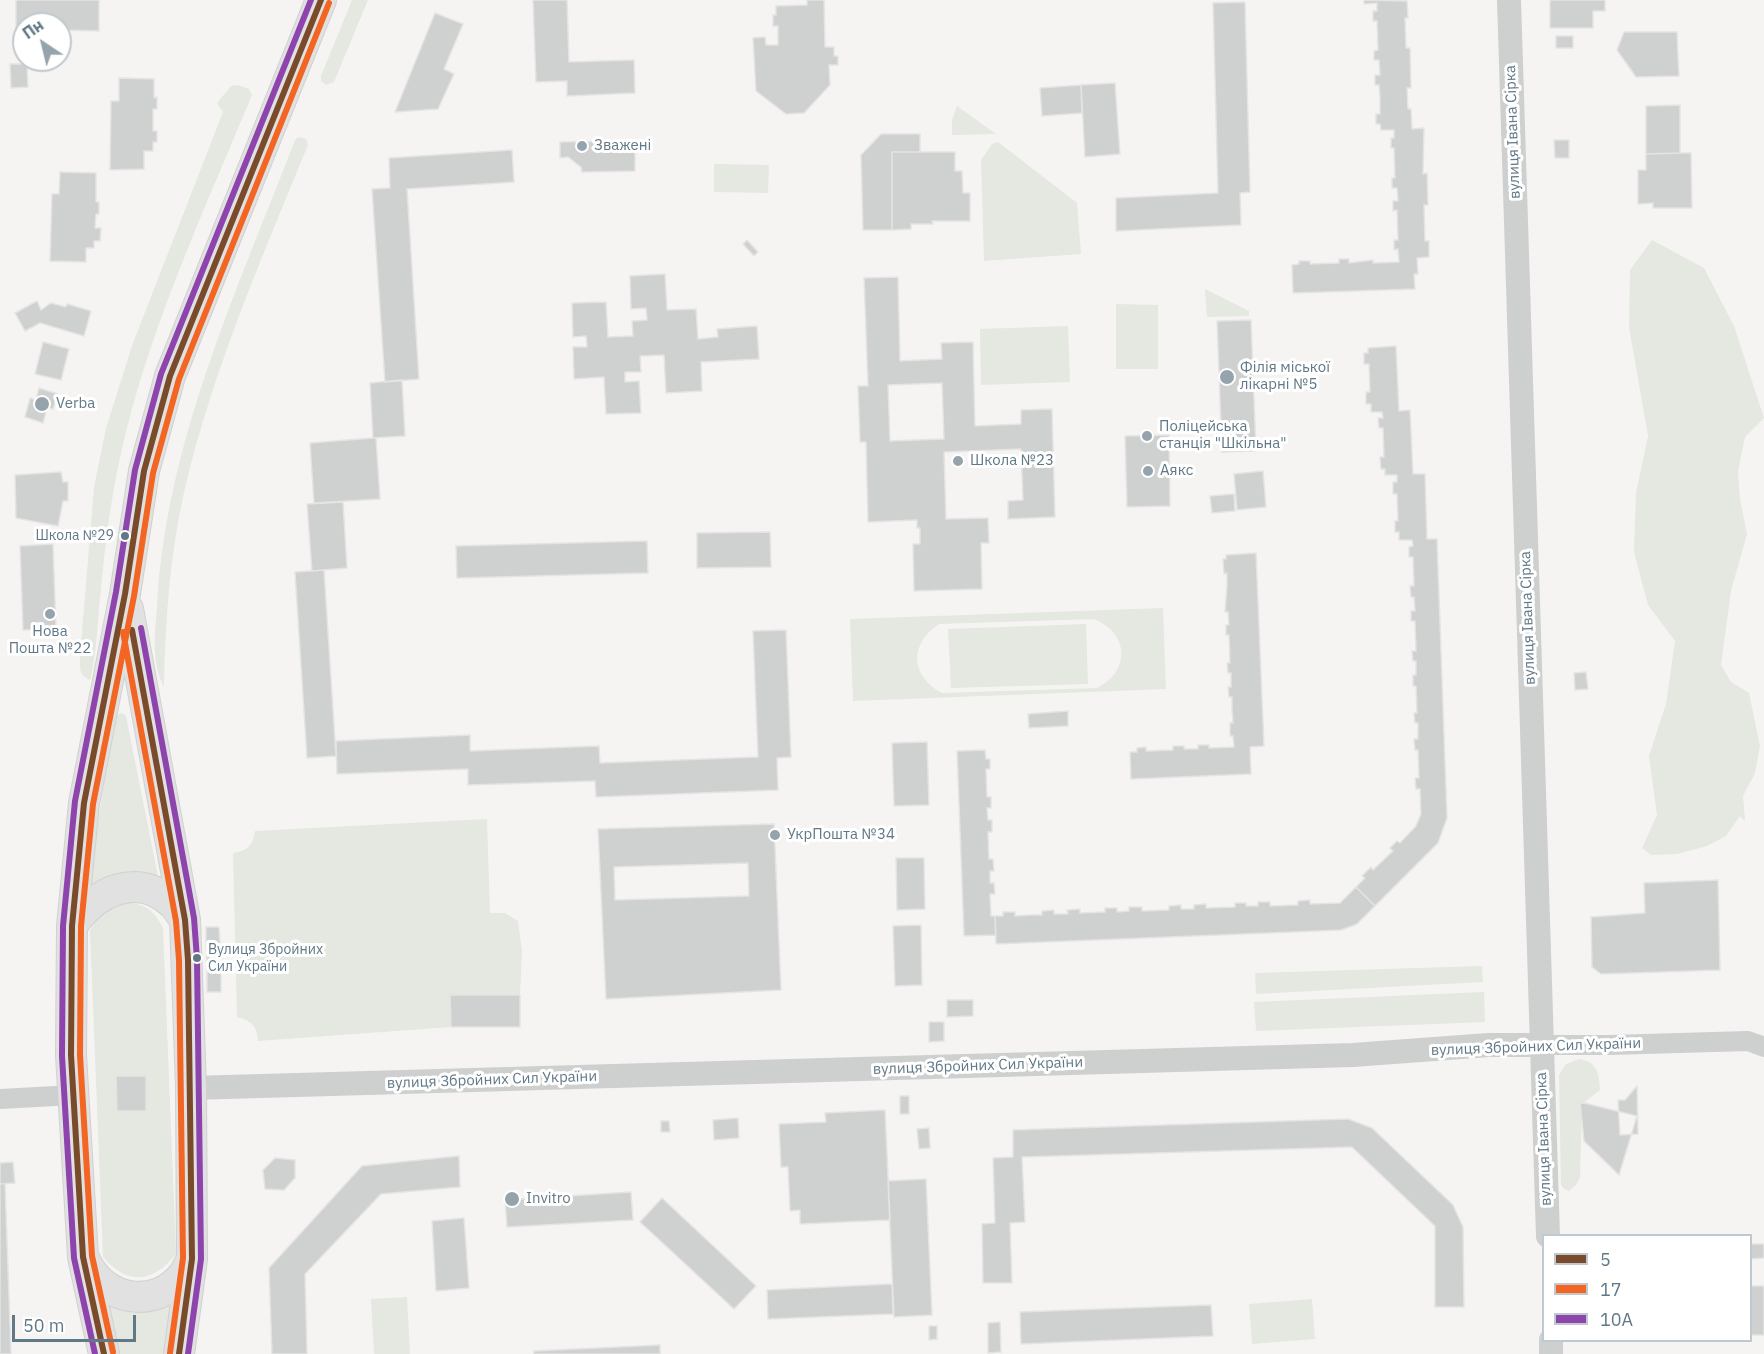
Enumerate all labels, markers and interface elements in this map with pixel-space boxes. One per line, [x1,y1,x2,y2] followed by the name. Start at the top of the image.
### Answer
[12,12,72,72] north arrow
[18,15,47,43] text: Пн
[1502,65,1524,199] street label: вулиця Івана Сірка
[594,137,651,155] place label: Зважені
[575,139,589,153] marker: Зважені
[1240,359,1330,394] place label: Філія міської лікарні №5
[1218,368,1236,386] marker: Філія міської лікарні №5
[33,395,51,413] marker: Verba
[56,395,95,413] place label: Verba
[1159,418,1286,453] place label: Поліцейська станція "Шкільна"
[1140,429,1154,443] marker: Поліцейська станція "Шкільна"
[970,452,1054,470] place label: Школа №23
[951,454,965,468] marker: Школа №23
[1160,462,1193,480] place label: Аякс
[1141,464,1155,478] marker: Аякс
[35,528,114,544] place label: Школа №29
[119,530,131,542] marker: Школа №29
[1517,551,1539,685] street label: вулиця Івана Сірка
[43,607,57,621] marker: Нова Пошта №22
[9,623,91,658] place label: Нова Пошта №22
[787,826,895,844] place label: УкрПошта №34
[768,828,782,842] marker: УкрПошта №34
[208,942,323,975] place label: Вулиця Збройних Сил України
[191,952,203,964] marker: Вулиця Збройних Сил України
[1431,1034,1641,1060] street label: вулиця Збройних Сил України
[873,1053,1083,1079] street label: вулиця Збройних Сил України
[387,1067,597,1093] street label: вулиця Збройних Сил України
[1533,1072,1555,1206] street label: вулиця Івана Сірка
[503,1190,521,1208] marker: Invitro
[526,1190,571,1208] place label: Invitro
[1542,1234,1752,1342] legend
[1600,1248,1611,1271] text: 5
[1600,1278,1622,1301] text: 17
[15,1303,140,1341] scale bar
[1600,1308,1633,1331] text: 10А
[23,1314,65,1337] text: 50 m

